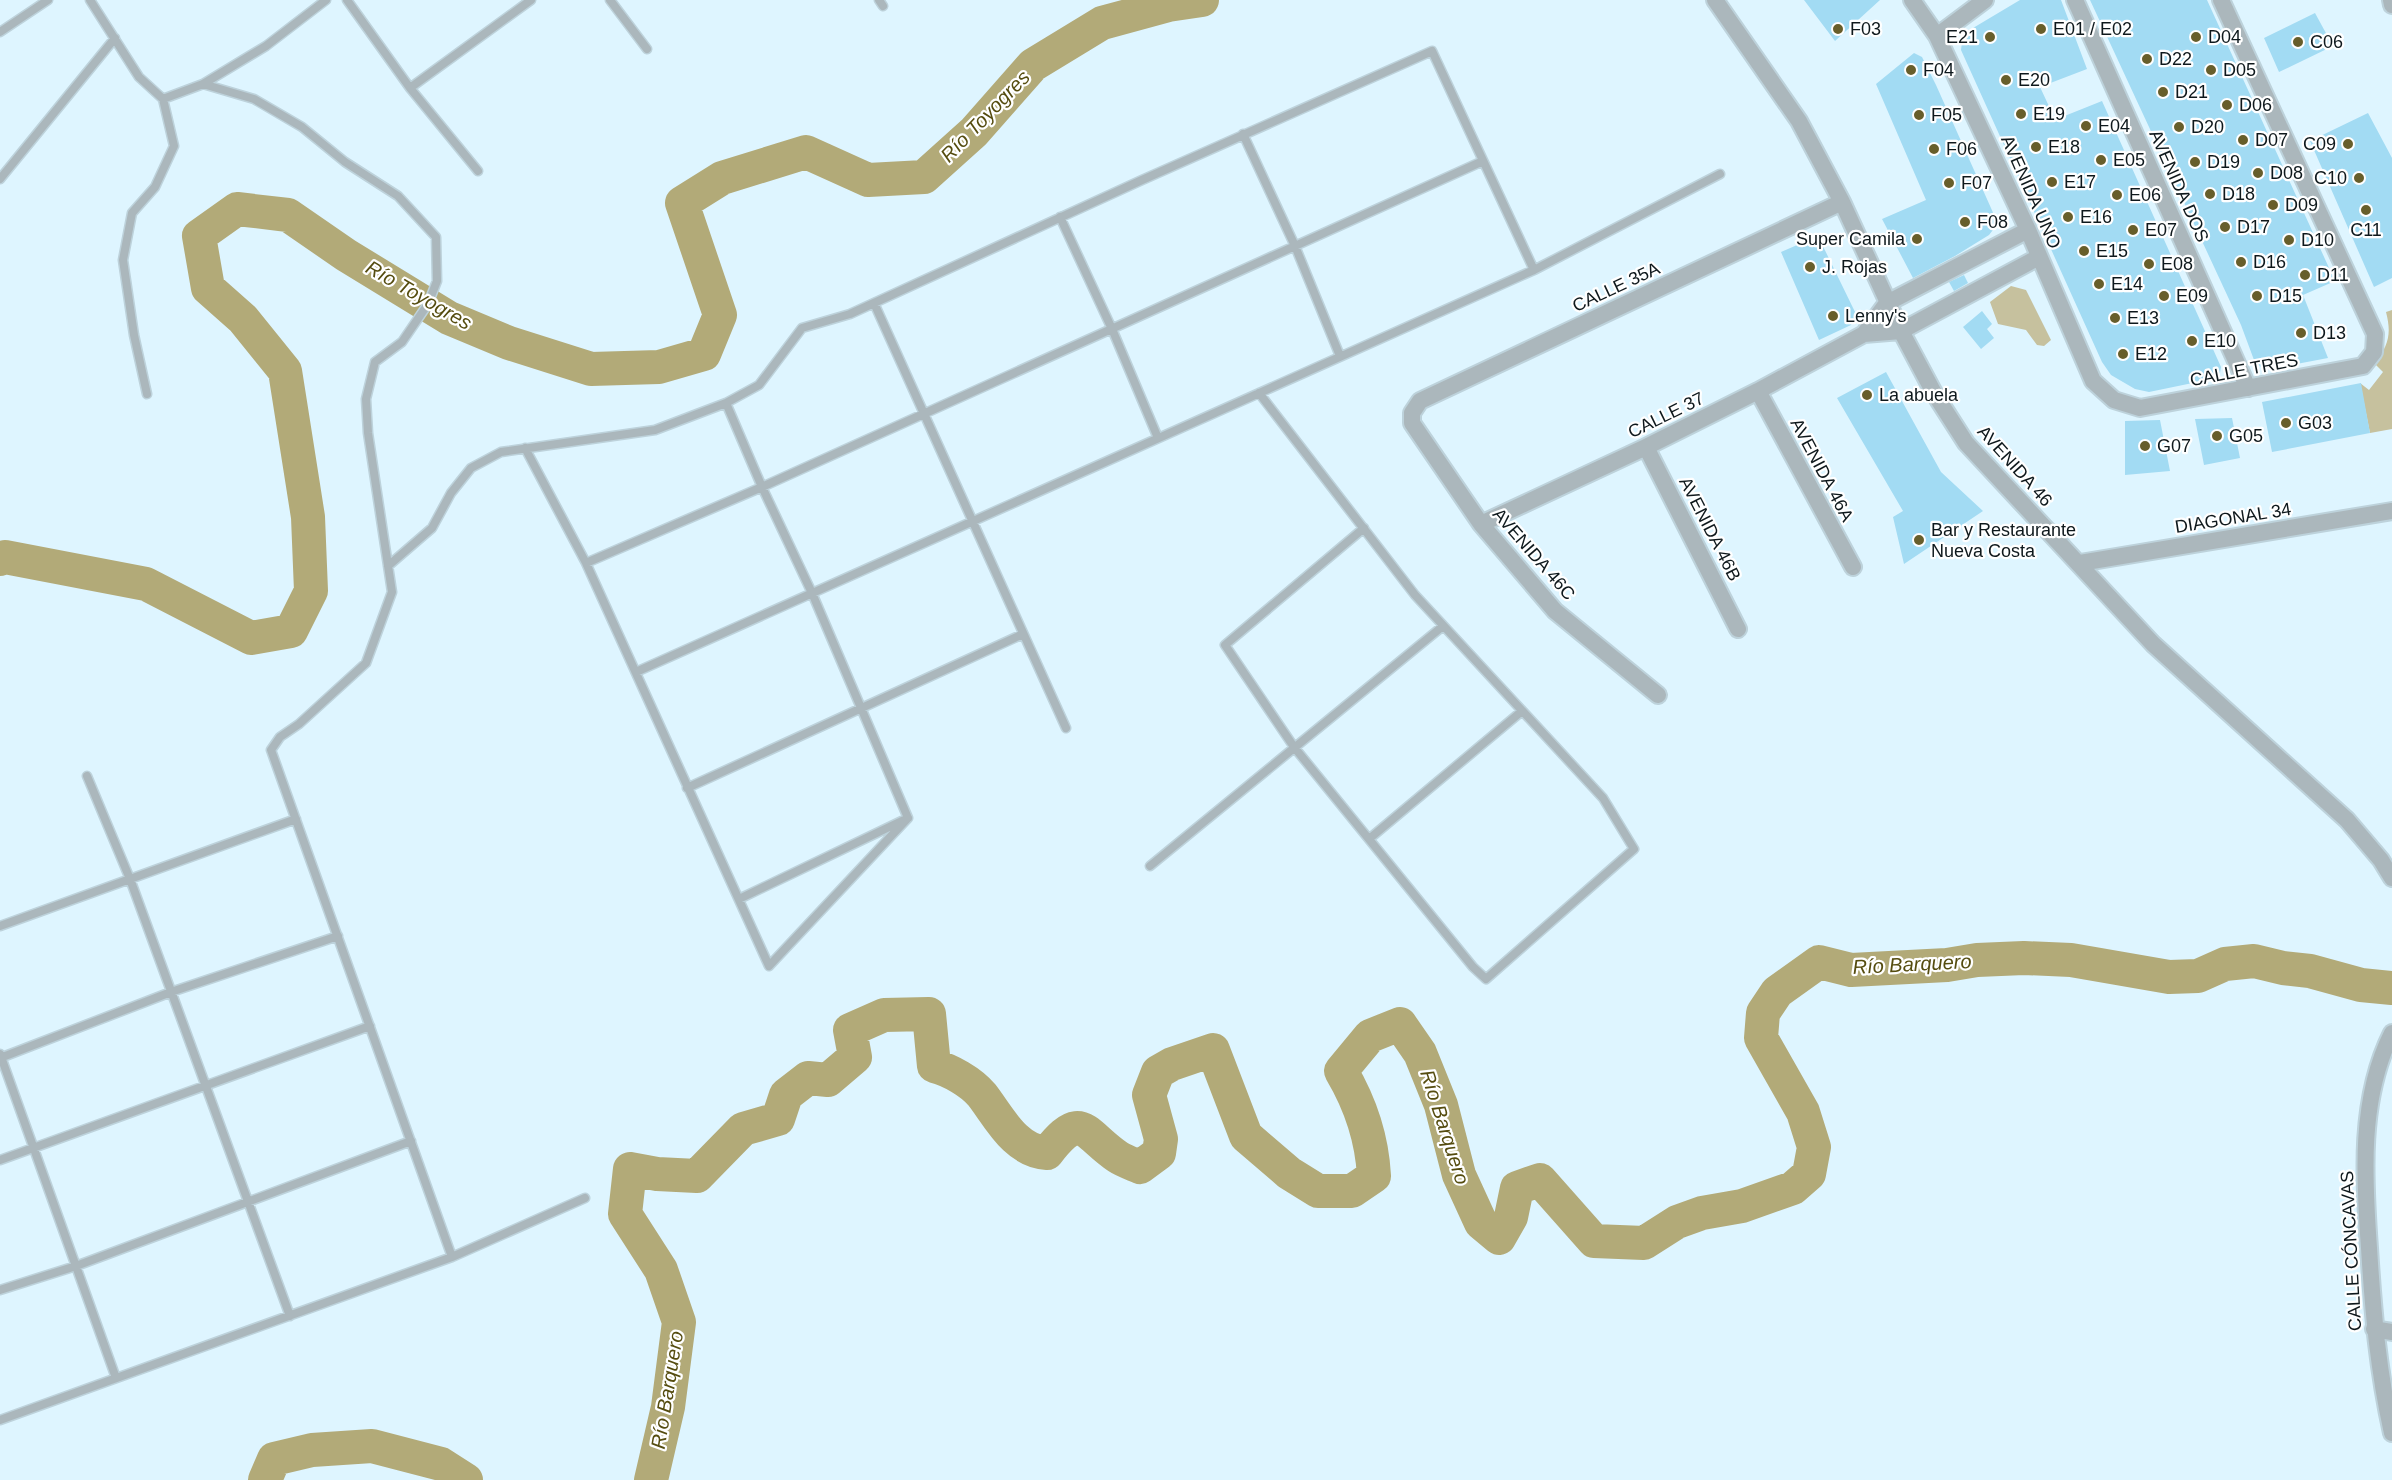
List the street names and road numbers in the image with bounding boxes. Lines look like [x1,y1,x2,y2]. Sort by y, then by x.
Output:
street label: AVENIDA DOS [2145,127,2213,245]
street label: AVENIDA UNO [1997,132,2065,252]
street label: CALLE 35A [1569,258,1663,316]
street label: CALLE TRES [2188,350,2300,390]
street label: CALLE 37 [1625,388,1707,442]
street label: AVENIDA 46A [1786,415,1858,525]
street label: AVENIDA 46 [1974,422,2056,510]
street label: AVENIDA 46B [1675,474,1745,584]
street label: DIAGONAL 34 [2173,499,2293,537]
street label: AVENIDA 46C [1489,504,1579,604]
street label: CALLE CÓNCAVAS [2336,1170,2365,1332]

